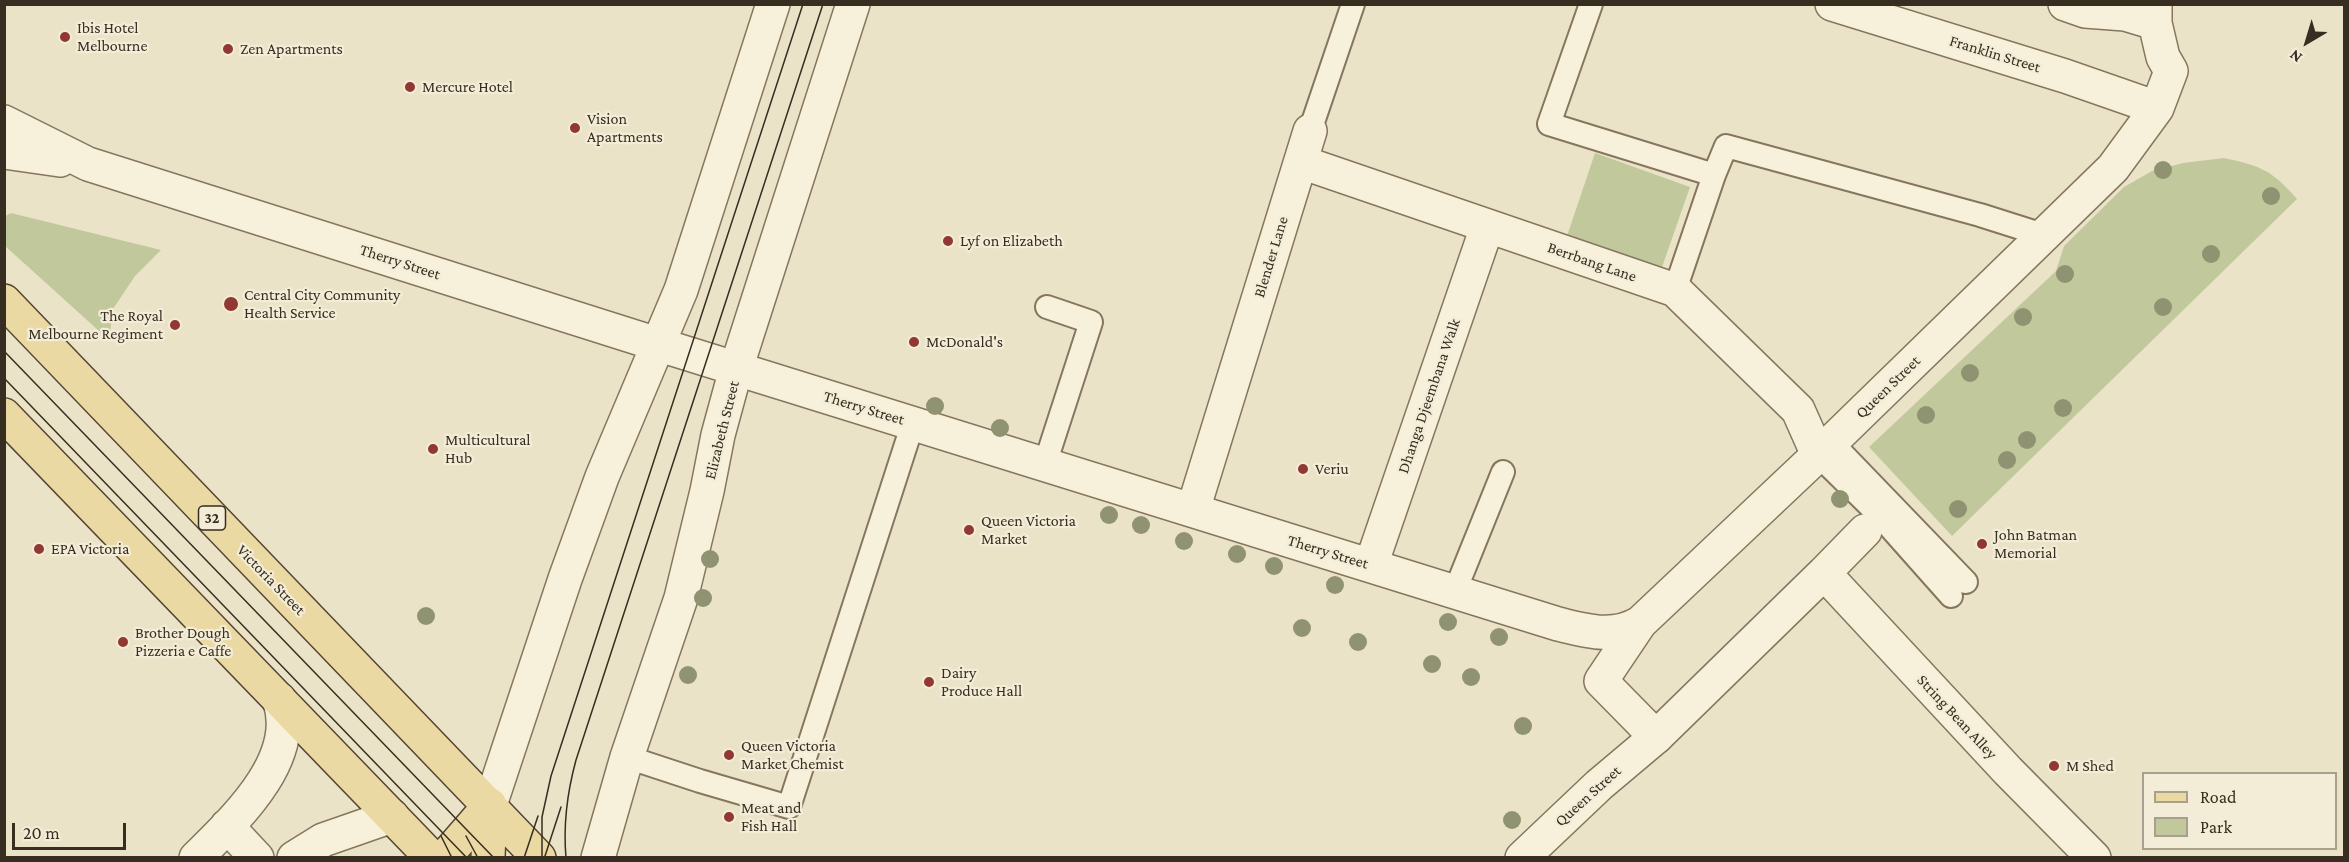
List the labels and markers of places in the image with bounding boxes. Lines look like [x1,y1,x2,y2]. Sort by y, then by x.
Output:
place label: Ibis Hotel Melbourne [77,18,147,56]
marker: Ibis Hotel Melbourne [58,30,72,44]
place label: Zen Apartments [240,39,343,59]
marker: Zen Apartments [221,42,235,56]
place label: Mercure Hotel [422,77,513,97]
marker: Mercure Hotel [403,80,417,94]
place label: Vision Apartments [587,109,663,147]
marker: Vision Apartments [568,121,582,135]
place label: Lyf on Elizabeth [960,231,1063,251]
marker: Lyf on Elizabeth [941,234,955,248]
place label: Central City Community Health Service [244,285,400,323]
marker: Central City Community Health Service [222,295,240,313]
place label: The Royal Melbourne Regiment [28,306,163,344]
marker: The Royal Melbourne Regiment [168,318,182,332]
place label: McDonald's [926,332,1003,352]
marker: McDonald's [907,335,921,349]
place label: Multicultural Hub [445,430,531,468]
marker: Multicultural Hub [426,442,440,456]
place label: Veriu [1315,459,1349,479]
marker: Veriu [1296,462,1310,476]
place label: Queen Victoria Market [981,511,1076,549]
marker: Queen Victoria Market [962,523,976,537]
place label: John Batman Memorial [1994,525,2077,563]
marker: John Batman Memorial [1975,537,1989,551]
place label: EPA Victoria [51,539,129,559]
marker: EPA Victoria [32,542,46,556]
place label: Brother Dough Pizzeria e Caffe [135,623,231,661]
marker: Brother Dough Pizzeria e Caffe [116,635,130,649]
place label: Dairy Produce Hall [941,663,1022,701]
marker: Dairy Produce Hall [922,675,936,689]
place label: Queen Victoria Market Chemist [741,736,844,774]
marker: Queen Victoria Market Chemist [722,748,736,762]
place label: M Shed [2066,756,2114,776]
marker: M Shed [2047,759,2061,773]
place label: Meat and Fish Hall [741,798,801,836]
marker: Meat and Fish Hall [722,810,736,824]

